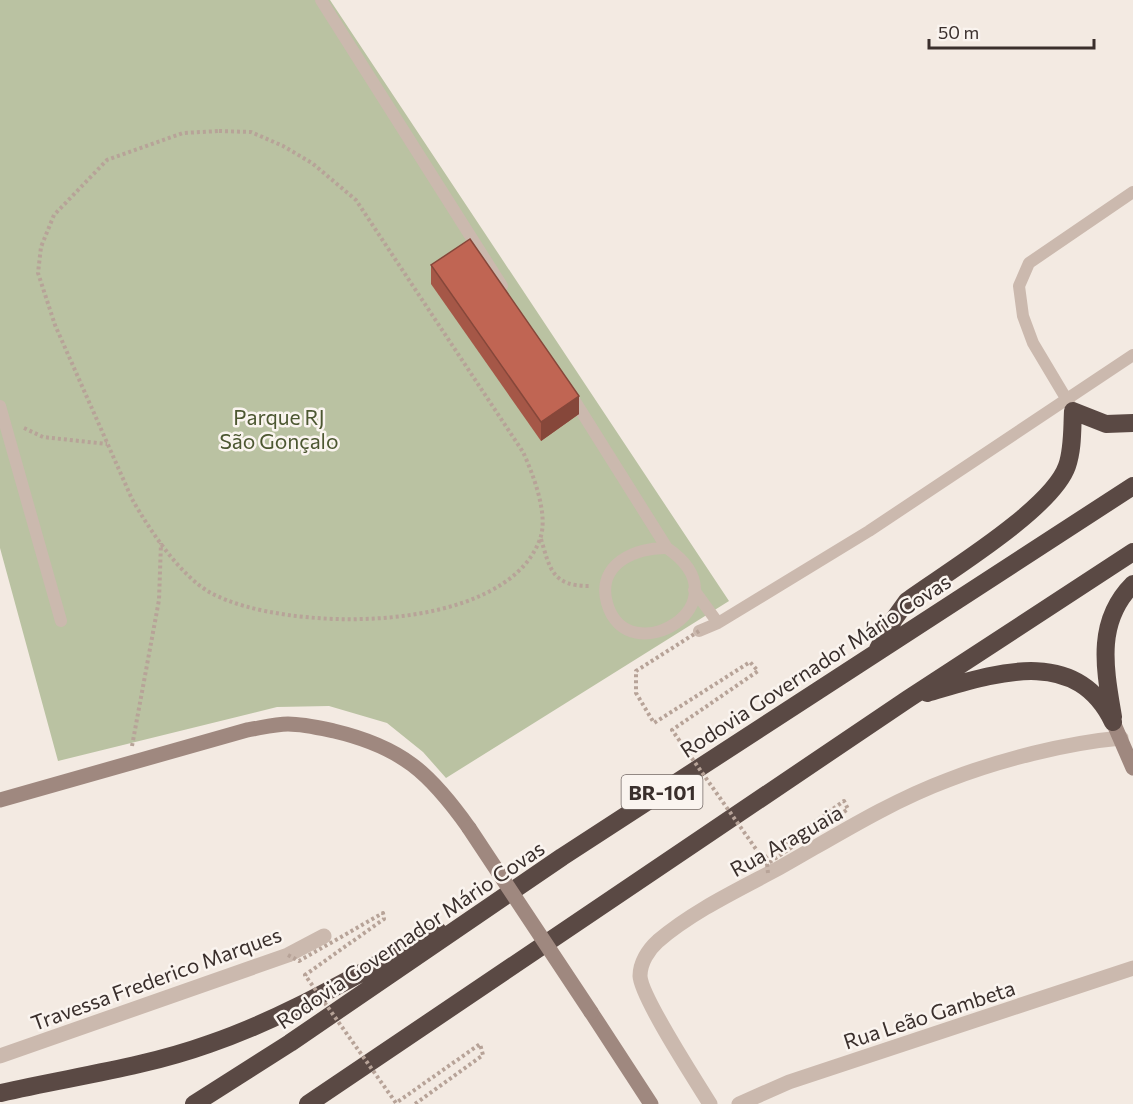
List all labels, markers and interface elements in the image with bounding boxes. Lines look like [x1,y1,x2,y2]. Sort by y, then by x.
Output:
scale bar [929,12,1094,50]
text: 50 m [938,21,979,43]
park label: Parque RJ São Gonçalo [220,404,339,453]
street label: Rodovia Governador Mário Covas [675,568,955,762]
road number: BR-101 [622,775,702,809]
street label: Rua Araguaia [725,799,847,881]
street label: Rodovia Governador Mário Covas [271,835,549,1033]
street label: Travessa Frederico Marques [27,921,285,1035]
street label: Rua Leão Gambeta [840,974,1018,1054]

